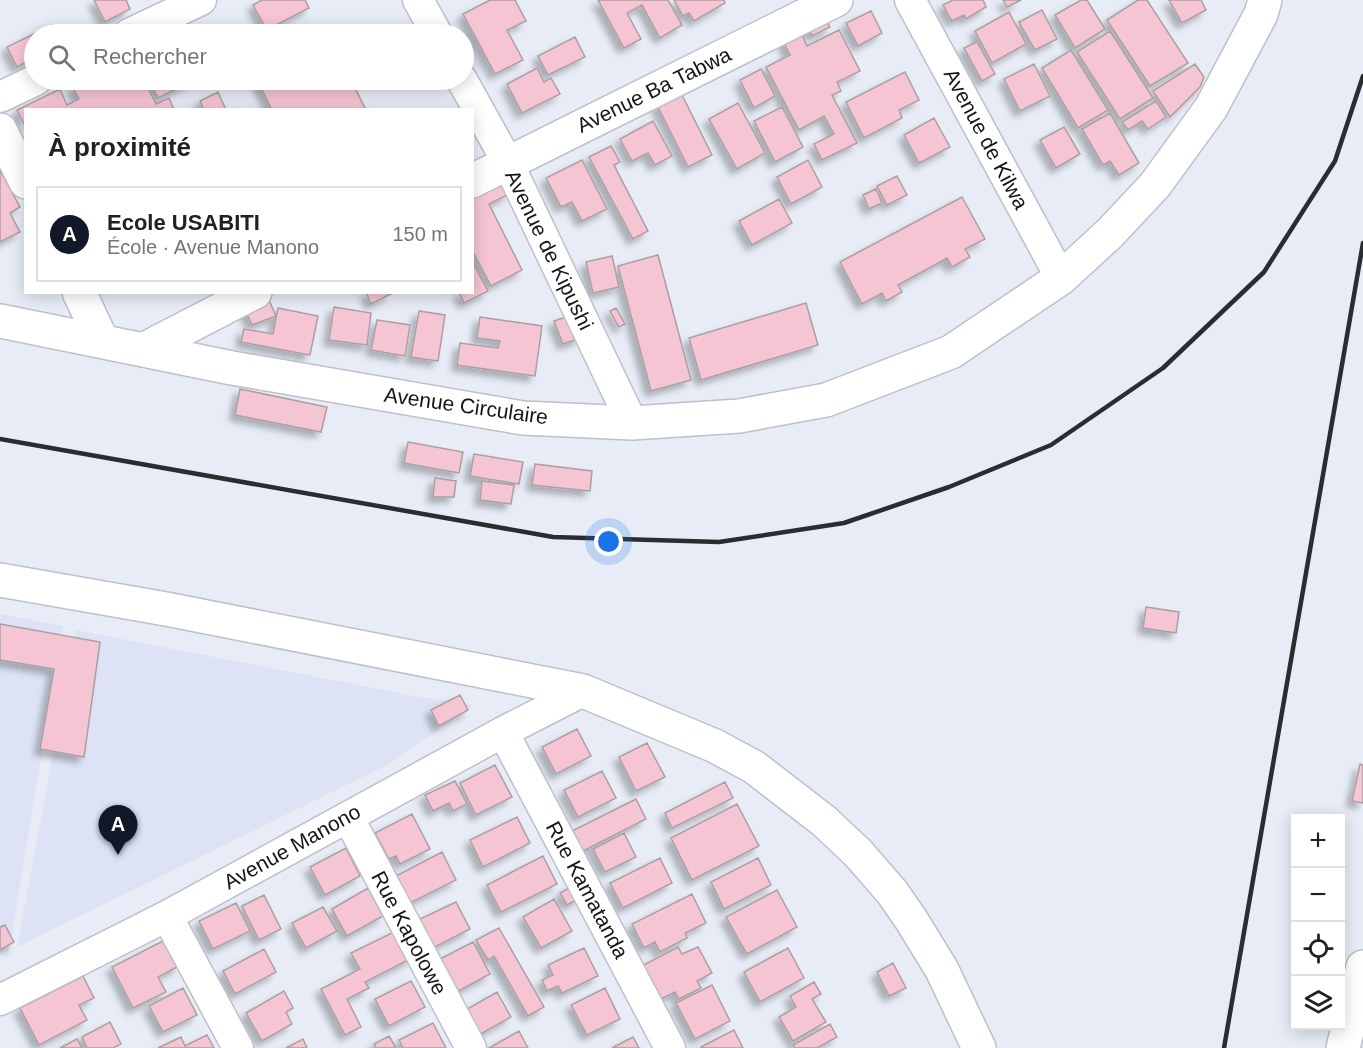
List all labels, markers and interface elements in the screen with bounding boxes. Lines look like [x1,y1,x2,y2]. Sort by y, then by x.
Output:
search box [24,24,474,90]
icon: search [45,41,78,74]
street label: Avenue Ba Tabwa [573,42,735,137]
text: Rechercher [93,44,207,69]
street label: Avenue de Kilwa [940,64,1033,213]
text: À proximité [48,132,191,162]
street label: Avenue de Kipushi [501,166,598,333]
text: Ecole USABITI [107,210,260,235]
text: A [62,223,77,245]
text: 150 m [392,223,448,245]
text: École · Avenue Manono [107,236,319,258]
street label: Avenue Circulaire [383,383,550,428]
your location [594,527,623,556]
street label: Avenue Manono [219,800,364,894]
pin: A [98,806,138,855]
map controls [1291,814,1345,1030]
button: + [1291,814,1345,868]
street label: Rue Kamatanda [542,817,633,962]
street label: Rue Kapolowe [367,867,452,998]
button: − [1291,868,1345,922]
button: locate [1291,922,1345,976]
button: layers [1291,976,1345,1030]

